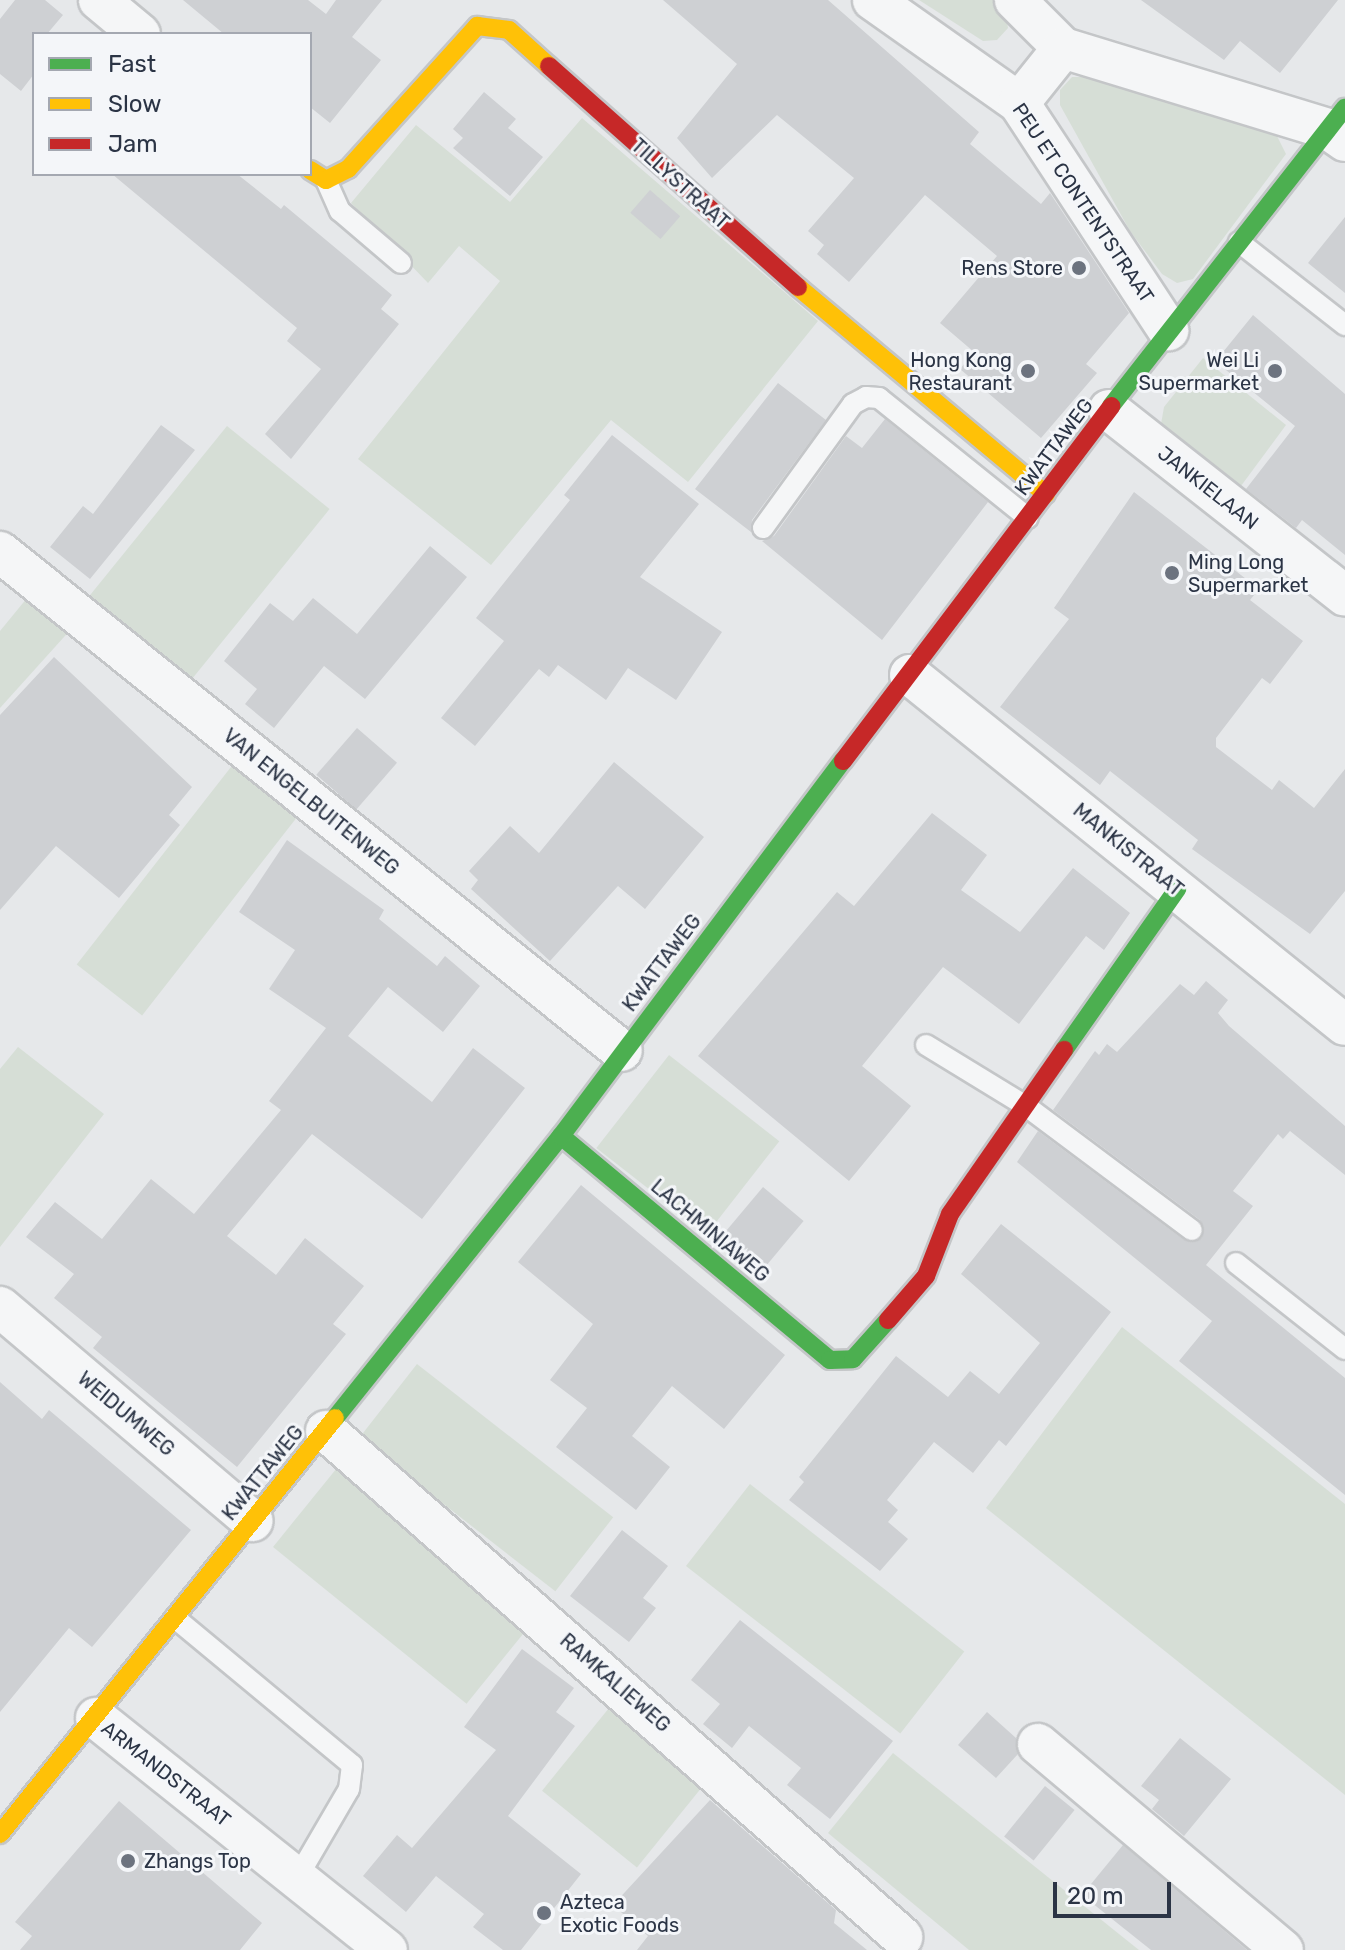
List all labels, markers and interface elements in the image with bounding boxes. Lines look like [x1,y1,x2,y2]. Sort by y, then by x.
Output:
legend [32,32,312,176]
text: Fast [108,50,156,78]
text: Slow [108,90,161,118]
street label: PEU ET CONTENTSTRAAT [1007,98,1159,308]
text: Jam [108,130,158,158]
street label: TILLYSTRAAT [626,134,734,234]
place label: Rens Store [961,256,1063,280]
marker: Rens Store [1070,259,1088,277]
place label: Hong Kong Restaurant [908,348,1012,395]
place label: Wei Li Supermarket [1139,348,1259,395]
marker: Hong Kong Restaurant [1019,362,1037,380]
marker: Wei Li Supermarket [1266,362,1284,380]
street label: KWATTAWEG [1010,394,1098,500]
street label: JANKIELAAN [1153,441,1263,535]
place label: Ming Long Supermarket [1188,550,1308,597]
marker: Ming Long Supermarket [1163,564,1181,582]
street label: VAN ENGELBUITENWEG [218,724,404,880]
street label: MANKISTRAAT [1068,798,1188,902]
street label: KWATTAWEG [618,910,706,1016]
street label: LACHMINIAWEG [646,1175,774,1287]
street label: WEIDUMWEG [73,1367,179,1461]
street label: KWATTAWEG [217,1421,309,1525]
street label: RAMKALIEWEG [555,1629,675,1737]
street label: ARMANDSTRAAT [97,1716,235,1832]
place label: Zhangs Top [144,1849,251,1873]
marker: Zhangs Top [119,1852,137,1870]
scale bar [1057,1866,1175,1916]
text: 20 m [1067,1882,1124,1910]
place label: Azteca Exotic Foods [560,1890,679,1937]
marker: Azteca Exotic Foods [535,1904,553,1922]

